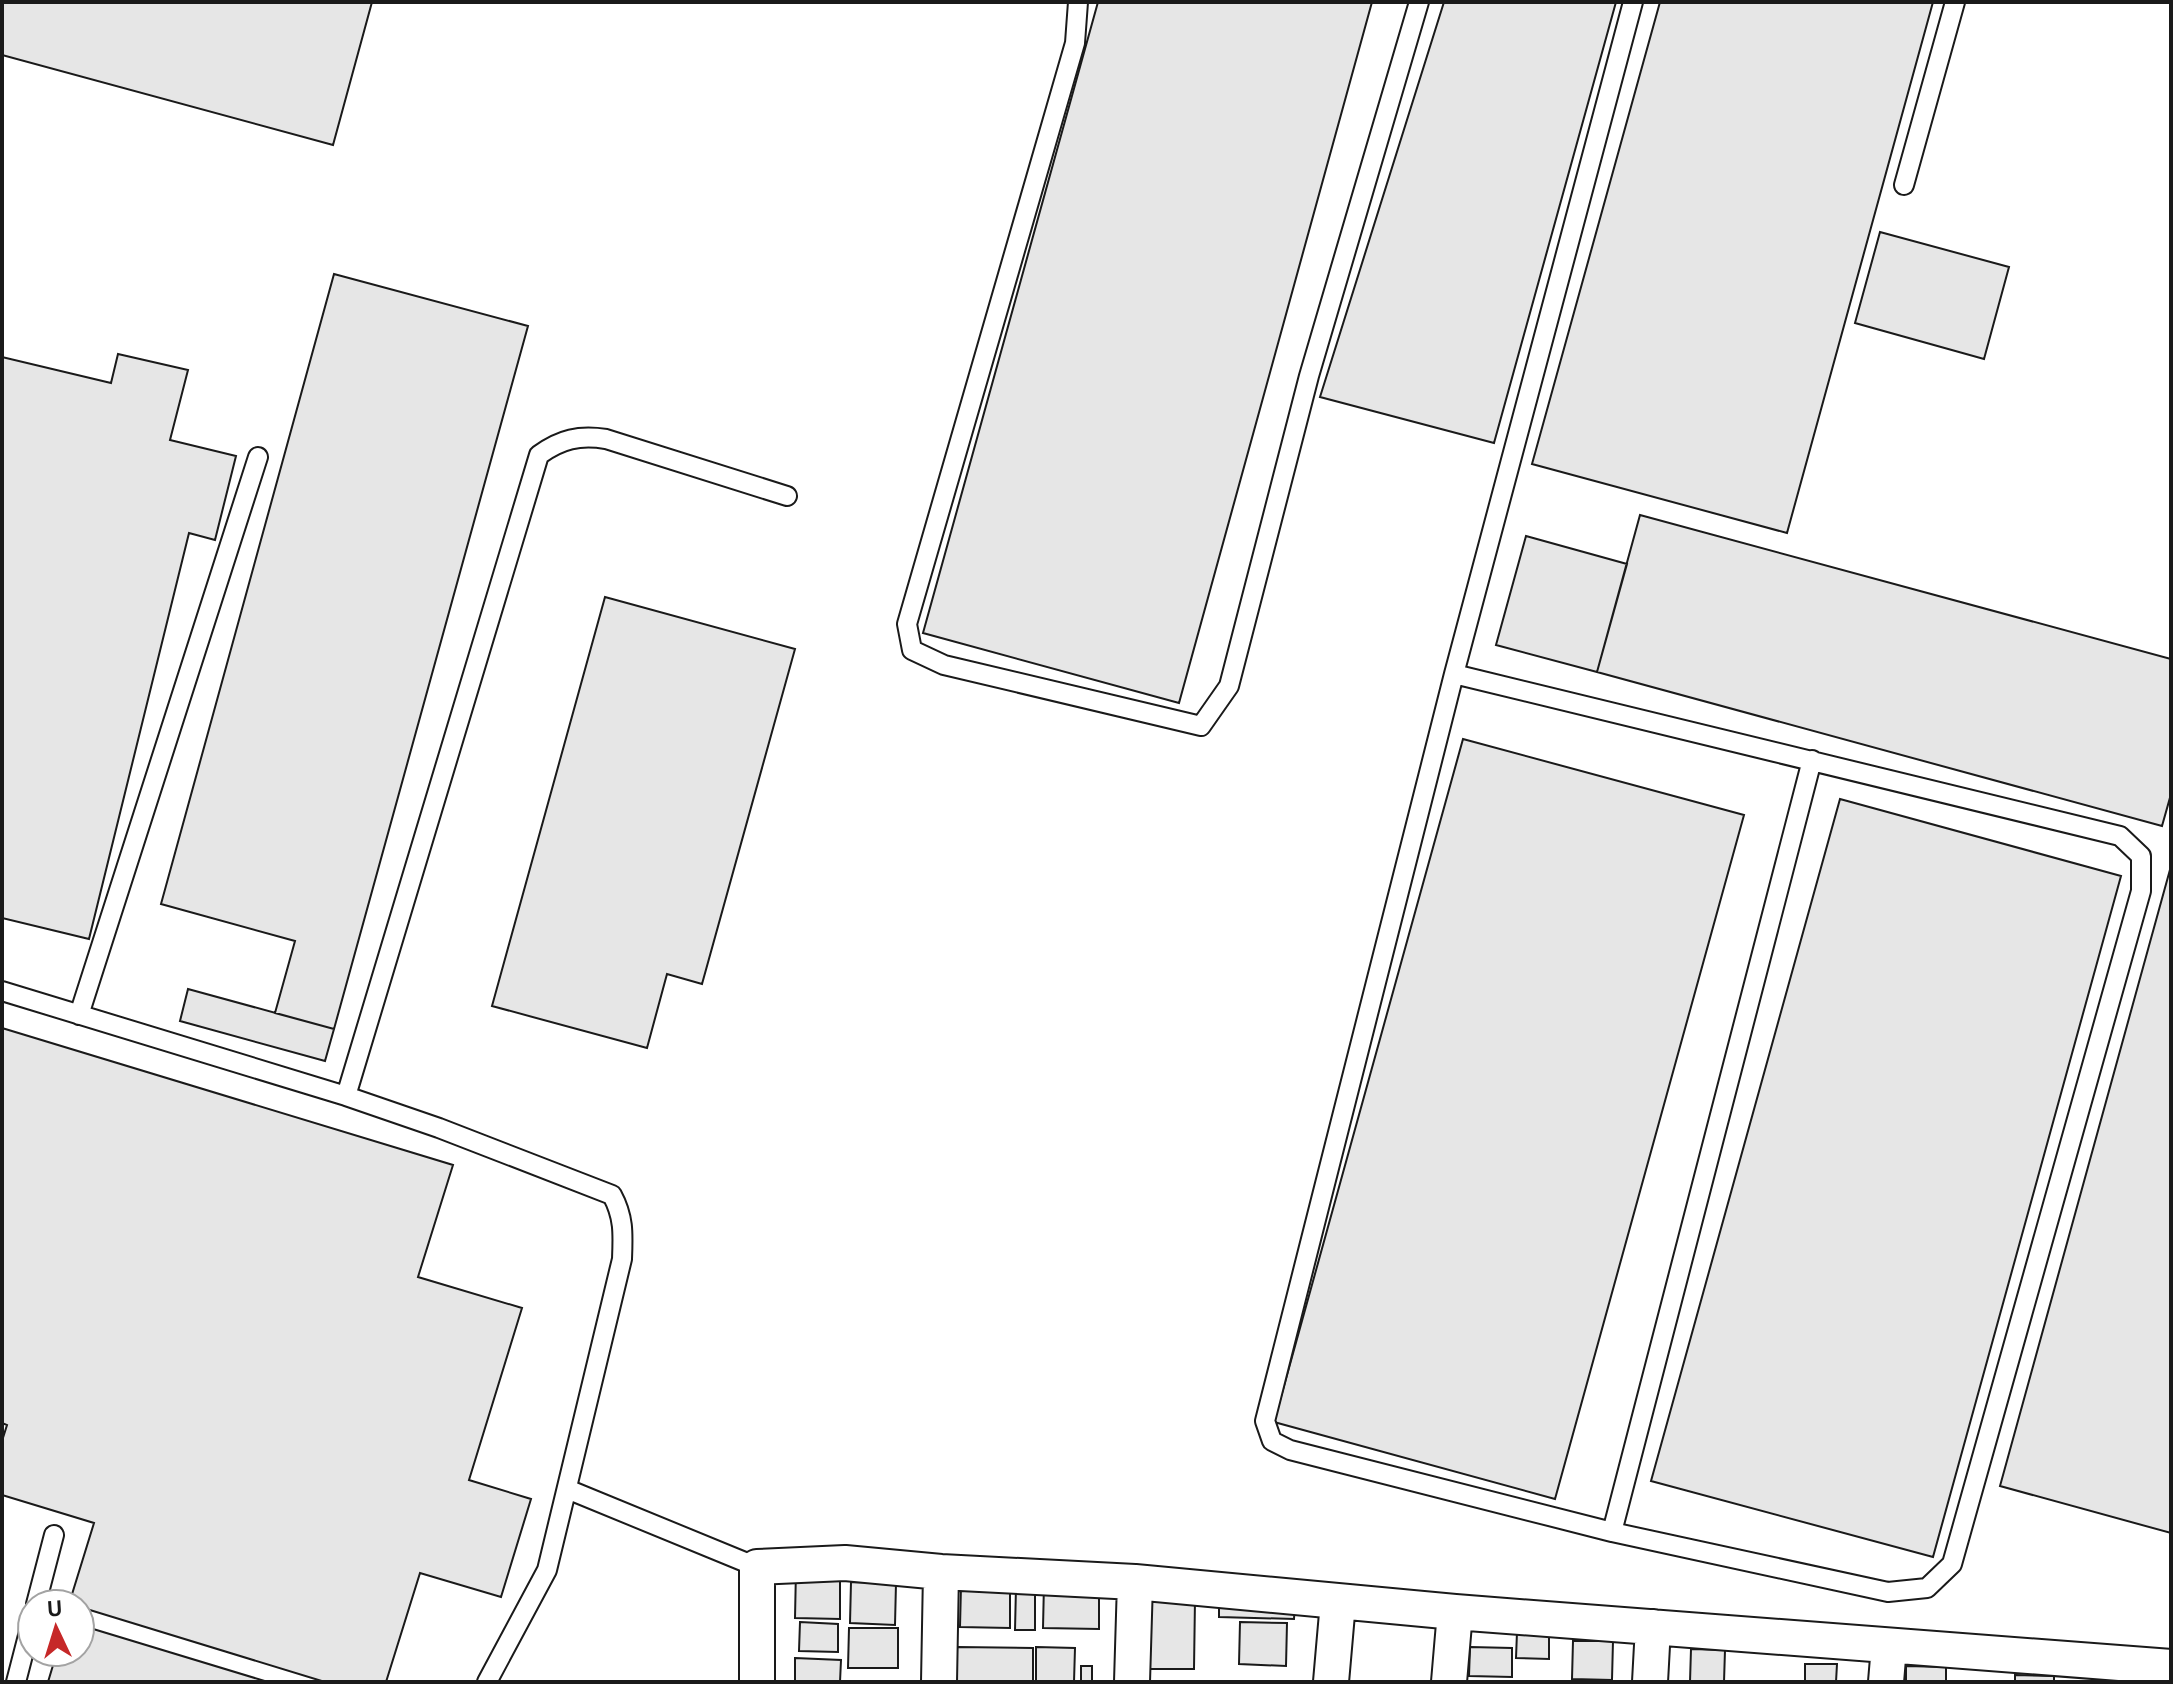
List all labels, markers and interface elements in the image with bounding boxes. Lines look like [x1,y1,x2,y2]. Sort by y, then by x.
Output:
north arrow [16,1588,96,1668]
text: U [46,1595,63,1621]

